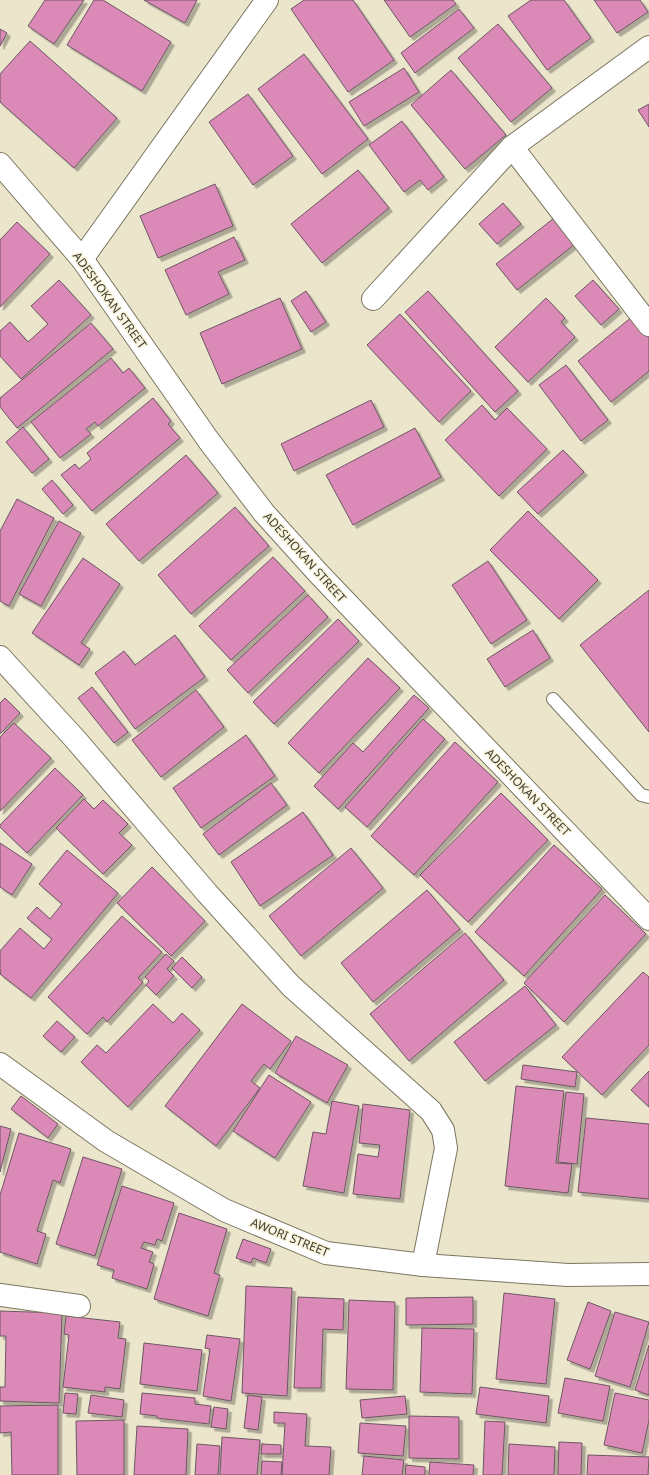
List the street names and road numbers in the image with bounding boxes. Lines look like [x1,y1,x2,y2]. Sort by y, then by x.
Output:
street label: ADESHOKAN STREET [69,248,151,352]
street label: ADESHOKAN STREET [260,508,350,606]
street label: ADESHOKAN STREET [482,744,575,840]
street label: AWORI STREET [248,1214,332,1261]

